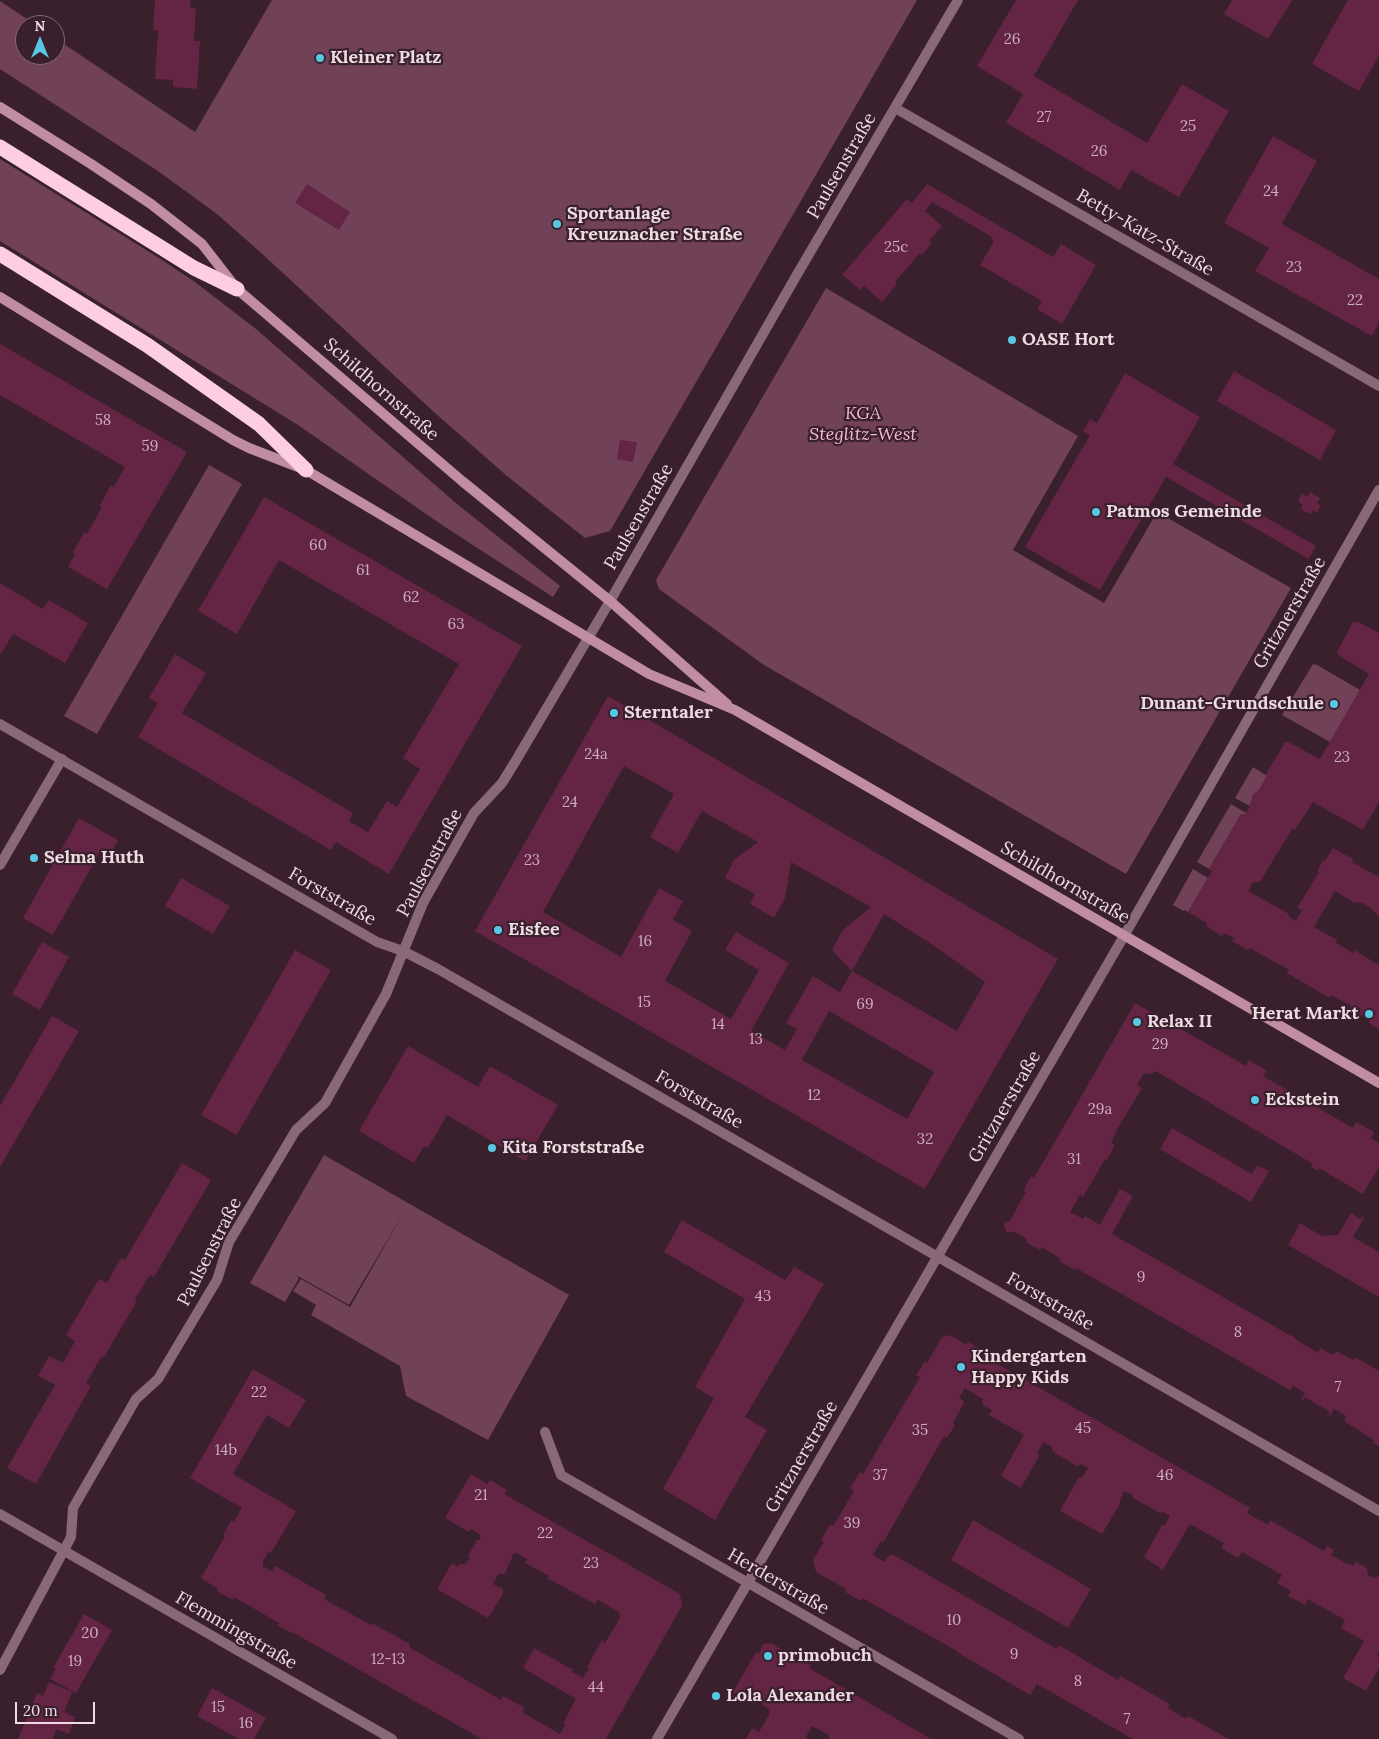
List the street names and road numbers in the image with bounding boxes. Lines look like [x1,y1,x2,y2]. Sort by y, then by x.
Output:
street label: Paulsenstraße [803,109,881,223]
street label: Betty-Katz-Straße [1072,185,1218,281]
street label: Schildhornstraße [319,334,443,446]
street label: Paulsenstraße [600,460,678,574]
street label: Gritznerstraße [1249,553,1331,673]
street label: Paulsenstraße [393,805,467,921]
street label: Schildhornstraße [997,837,1133,929]
street label: Forststraße [284,863,380,931]
street label: Gritznerstraße [964,1047,1046,1167]
street label: Forststraße [651,1066,747,1134]
street label: Paulsenstraße [173,1194,247,1310]
street label: Forststraße [1002,1268,1098,1336]
street label: Gritznerstraße [761,1397,843,1517]
street label: Herderstraße [723,1544,833,1620]
street label: Flemmingstraße [171,1587,301,1675]

